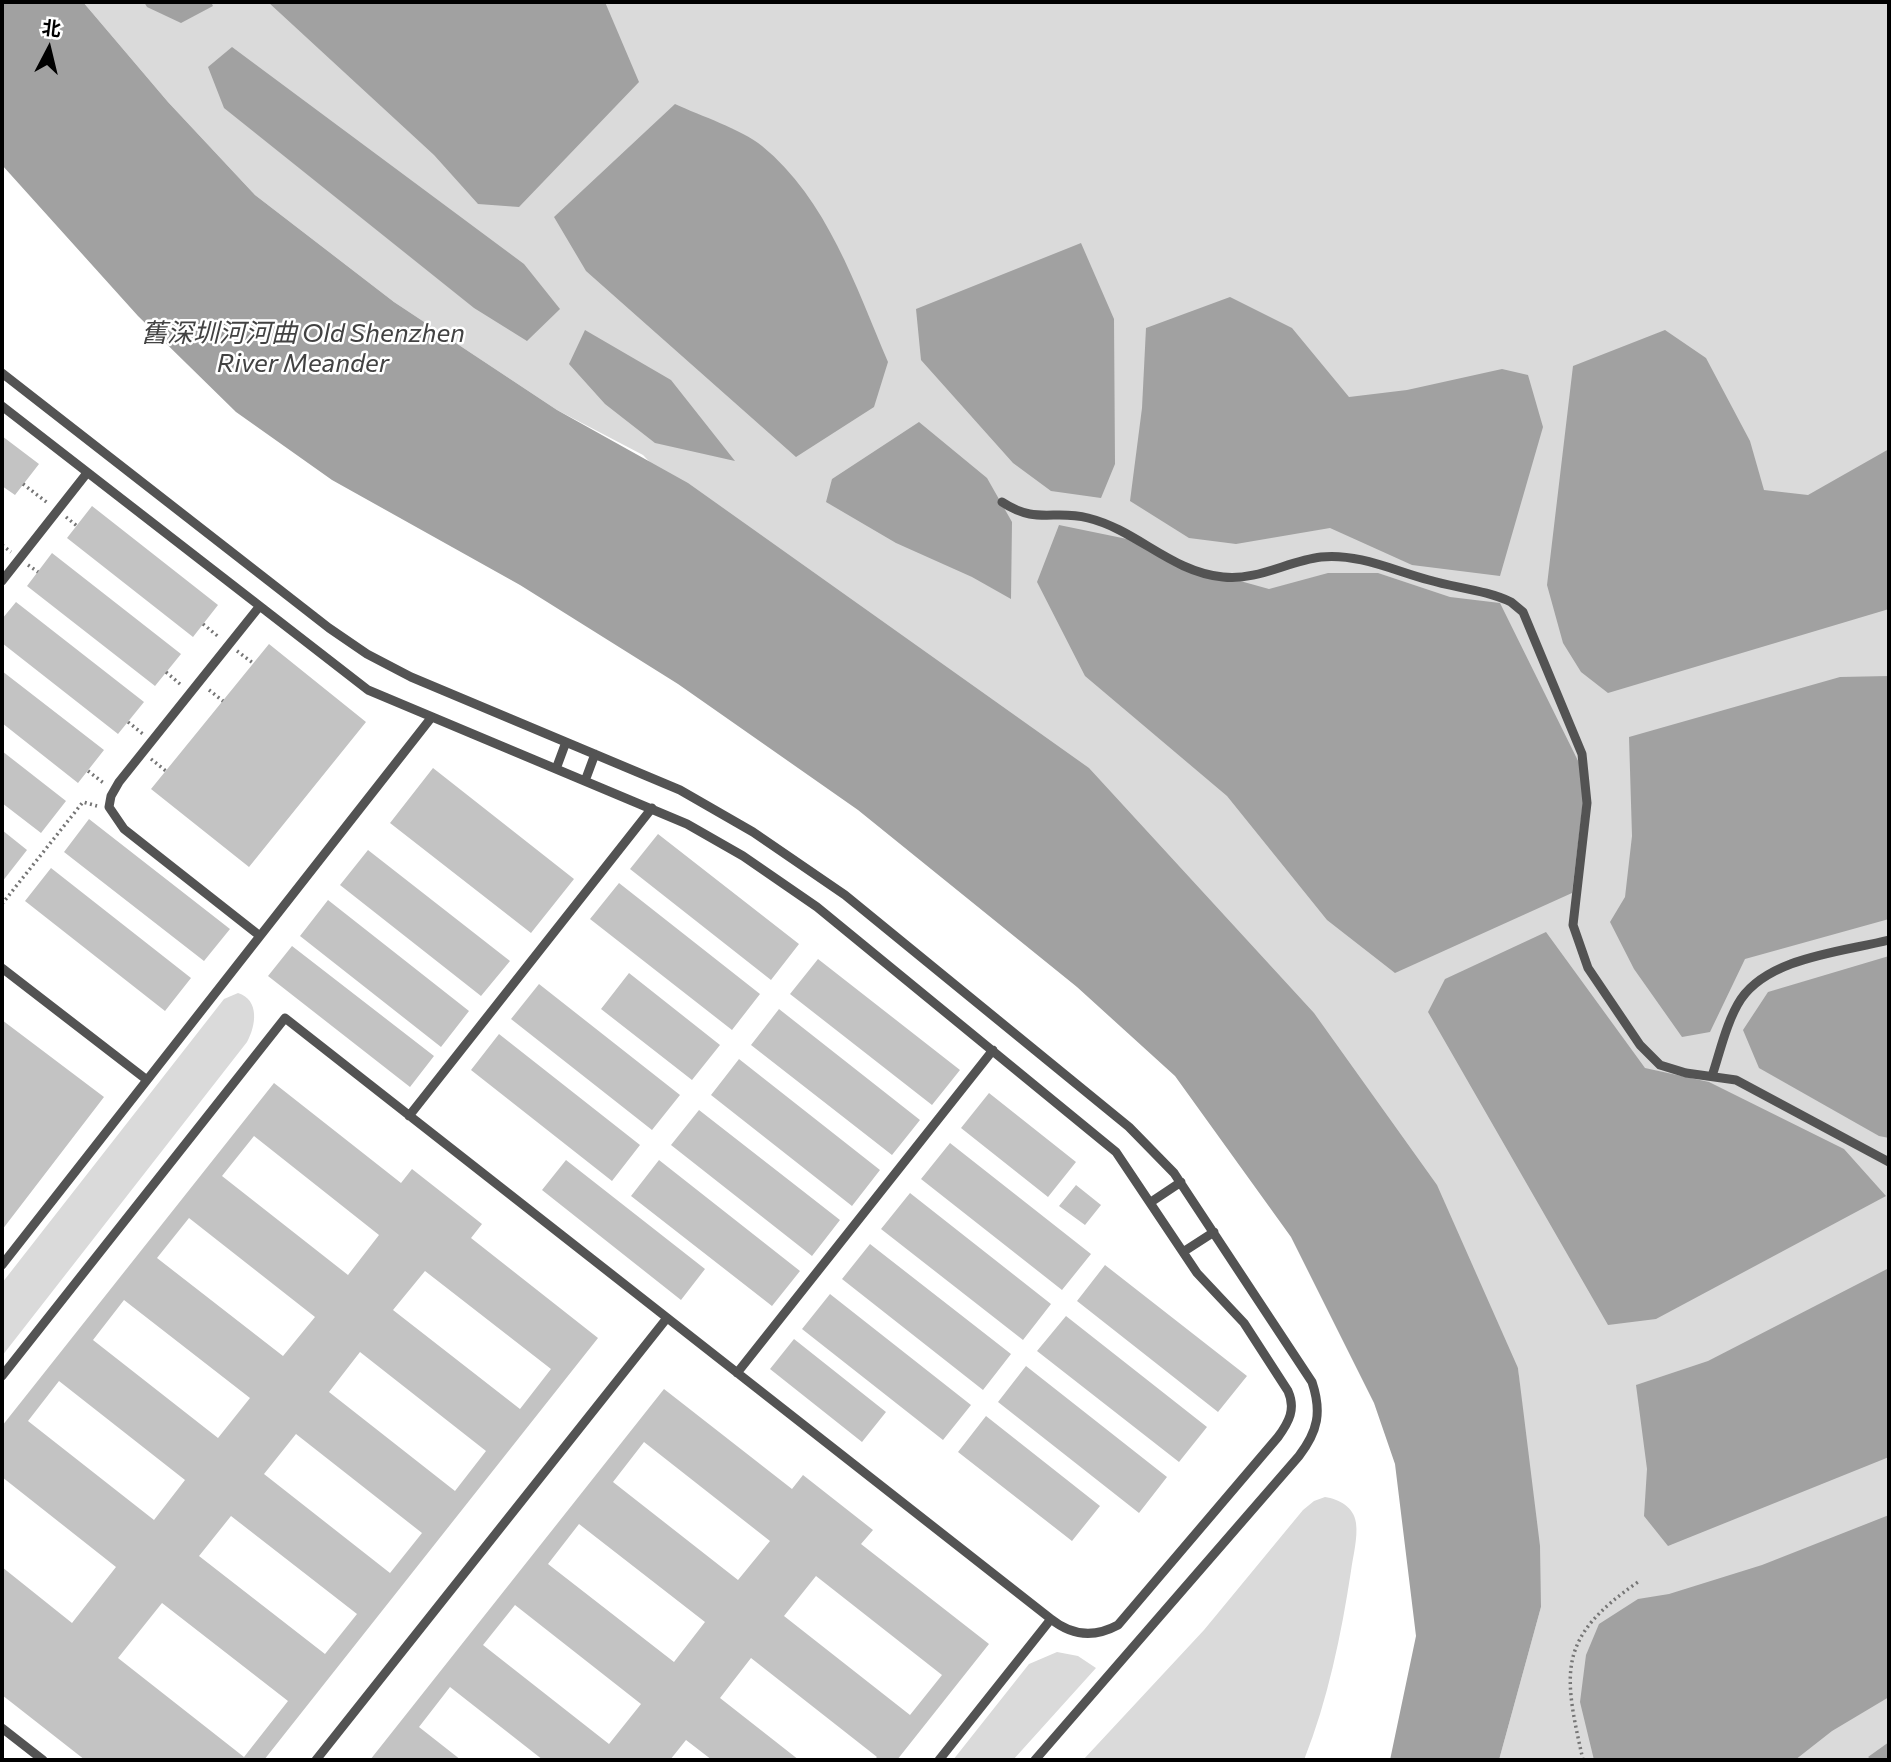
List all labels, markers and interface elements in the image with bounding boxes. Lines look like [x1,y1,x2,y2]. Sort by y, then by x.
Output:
north arrow [14,14,84,84]
text: 北 [41,15,62,40]
water label: 舊深圳河河曲 Old Shenzhen River Meander [141,317,465,378]

